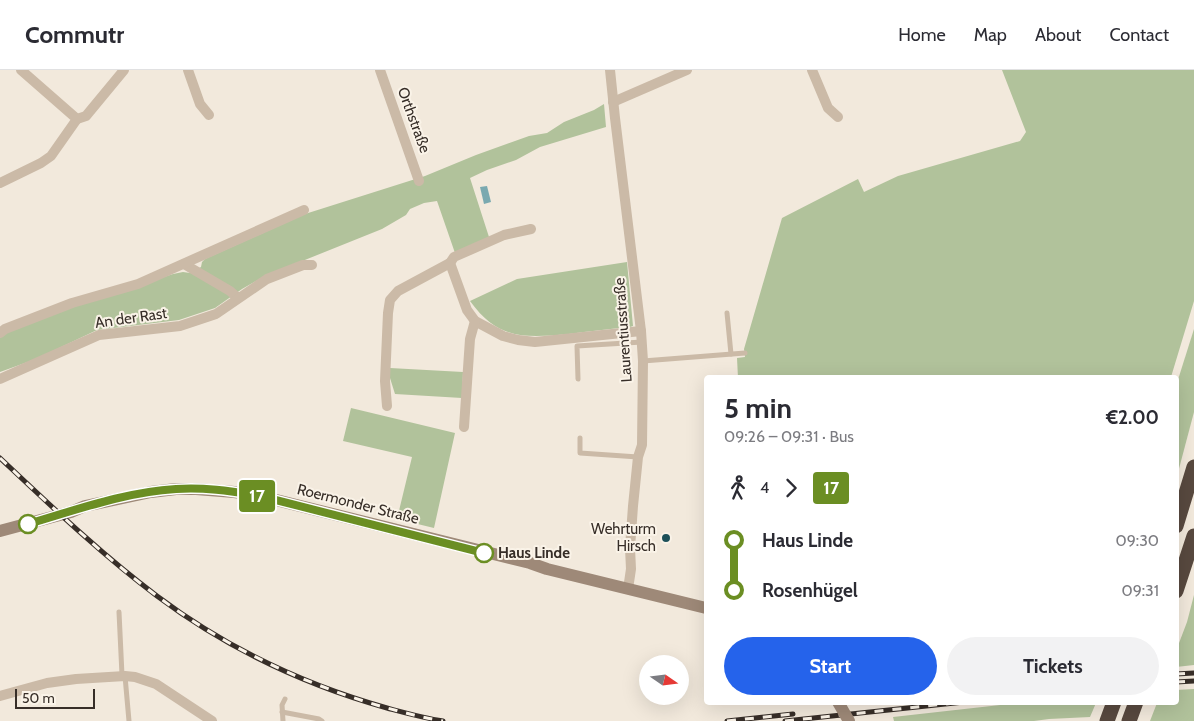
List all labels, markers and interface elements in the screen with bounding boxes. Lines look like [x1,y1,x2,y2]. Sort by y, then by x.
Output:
text: Commutr [25,20,124,49]
text: Home [898,24,946,46]
text: Map [974,24,1007,46]
text: About [1035,24,1081,46]
text: Contact [1109,24,1169,46]
street label: Orthstraße [394,85,434,156]
street label: Laurentiusstraße [610,277,636,383]
street label: An der Rast [94,304,168,332]
text: 5 min [724,391,792,425]
text: €2.00 [1106,406,1159,429]
text: 09:26 – 09:31 · Bus [724,427,854,446]
icon: walk [724,474,752,502]
icon: forward [777,474,805,502]
text: 17 [823,477,839,499]
text: 4 [760,478,769,497]
line badge: 17 [234,480,280,512]
street label: Roermonder Straße [295,480,421,528]
text: 17 [249,485,265,507]
unlabelled marker [18,514,38,534]
place label: Wehrturm Hirsch [591,520,656,555]
text: Haus Linde [762,529,853,552]
text: 09:30 [1116,531,1159,550]
marker: Wehrturm Hirsch [660,532,672,544]
marker: Haus Linde [474,543,494,563]
place label: Haus Linde [498,544,570,562]
text: Rosenhügel [762,579,858,602]
text: 09:31 [1122,581,1159,600]
button: Start [724,637,937,695]
button: Tickets [947,637,1159,695]
north arrow [639,655,689,705]
map controls [639,655,689,705]
scale bar [15,686,95,709]
text: 50 m [22,689,55,707]

